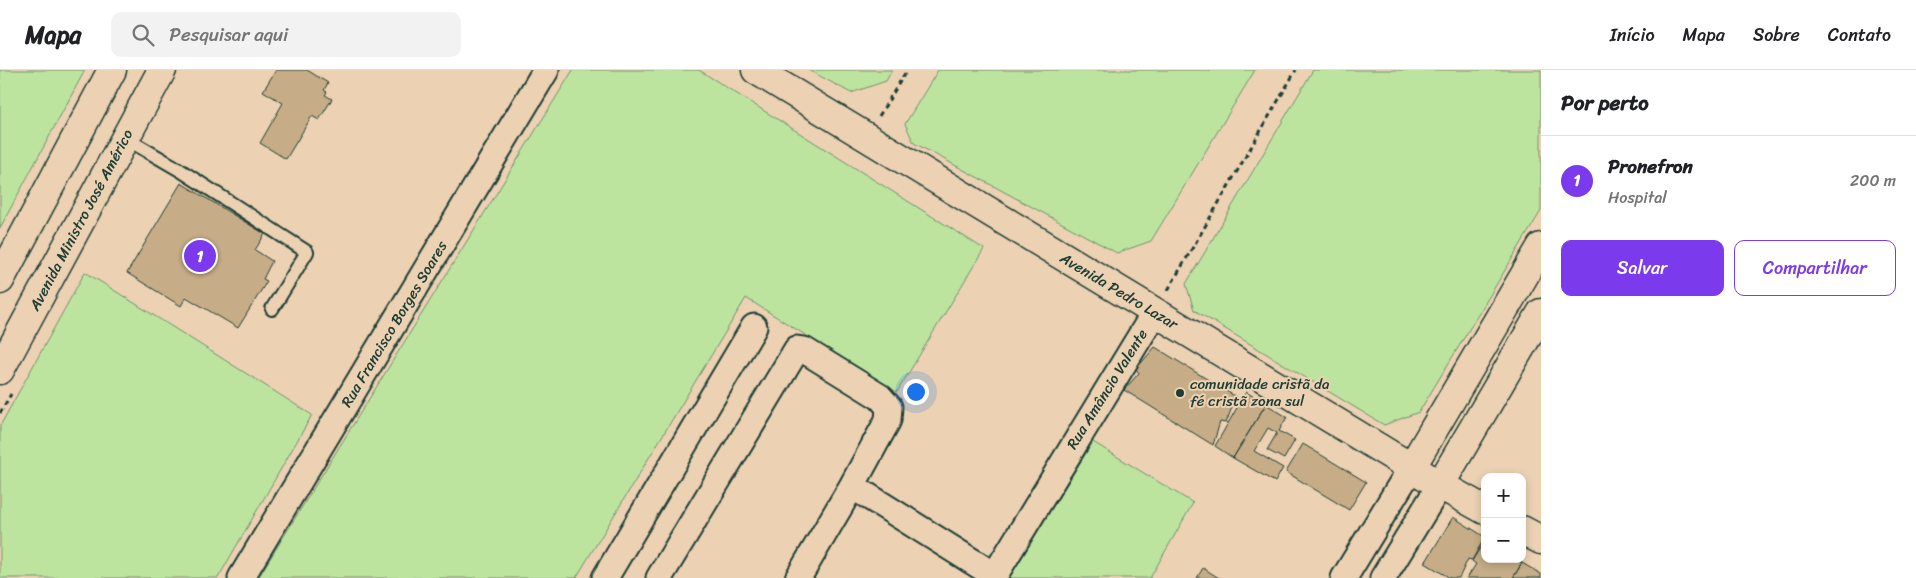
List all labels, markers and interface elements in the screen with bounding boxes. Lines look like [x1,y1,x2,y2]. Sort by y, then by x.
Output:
search box [111,12,461,57]
text: Mapa [25,14,81,56]
text: Pesquisar aqui [169,18,288,51]
text: Início [1610,19,1655,51]
text: Mapa [1683,19,1725,51]
text: Sobre [1753,19,1800,51]
text: Contato [1828,19,1891,51]
icon: search [129,21,157,49]
text: Por perto [1561,84,1649,122]
street label: Avenida Ministro José Américo [21,124,140,316]
text: Pronefron [1608,150,1693,183]
text: 1 [1574,166,1580,195]
text: 200 m [1850,166,1896,195]
text: Hospital [1608,183,1667,212]
street label: Rua Francisco Borges Soares [334,236,454,412]
pin: 1 [184,237,216,275]
button: Salvar [1561,240,1724,296]
button: Compartilhar [1734,240,1896,296]
street label: Avenida Pedro Lazar [1054,245,1184,337]
street label: Rua Amâncio Valente [1059,323,1155,454]
place label: comunidade cristã da fé cristã zona sul [1190,371,1330,414]
your location [903,379,929,405]
marker: comunidade cristã da fé cristã zona sul [1174,387,1186,399]
map controls [1481,473,1526,563]
button: + [1481,473,1526,518]
button: − [1481,518,1526,563]

